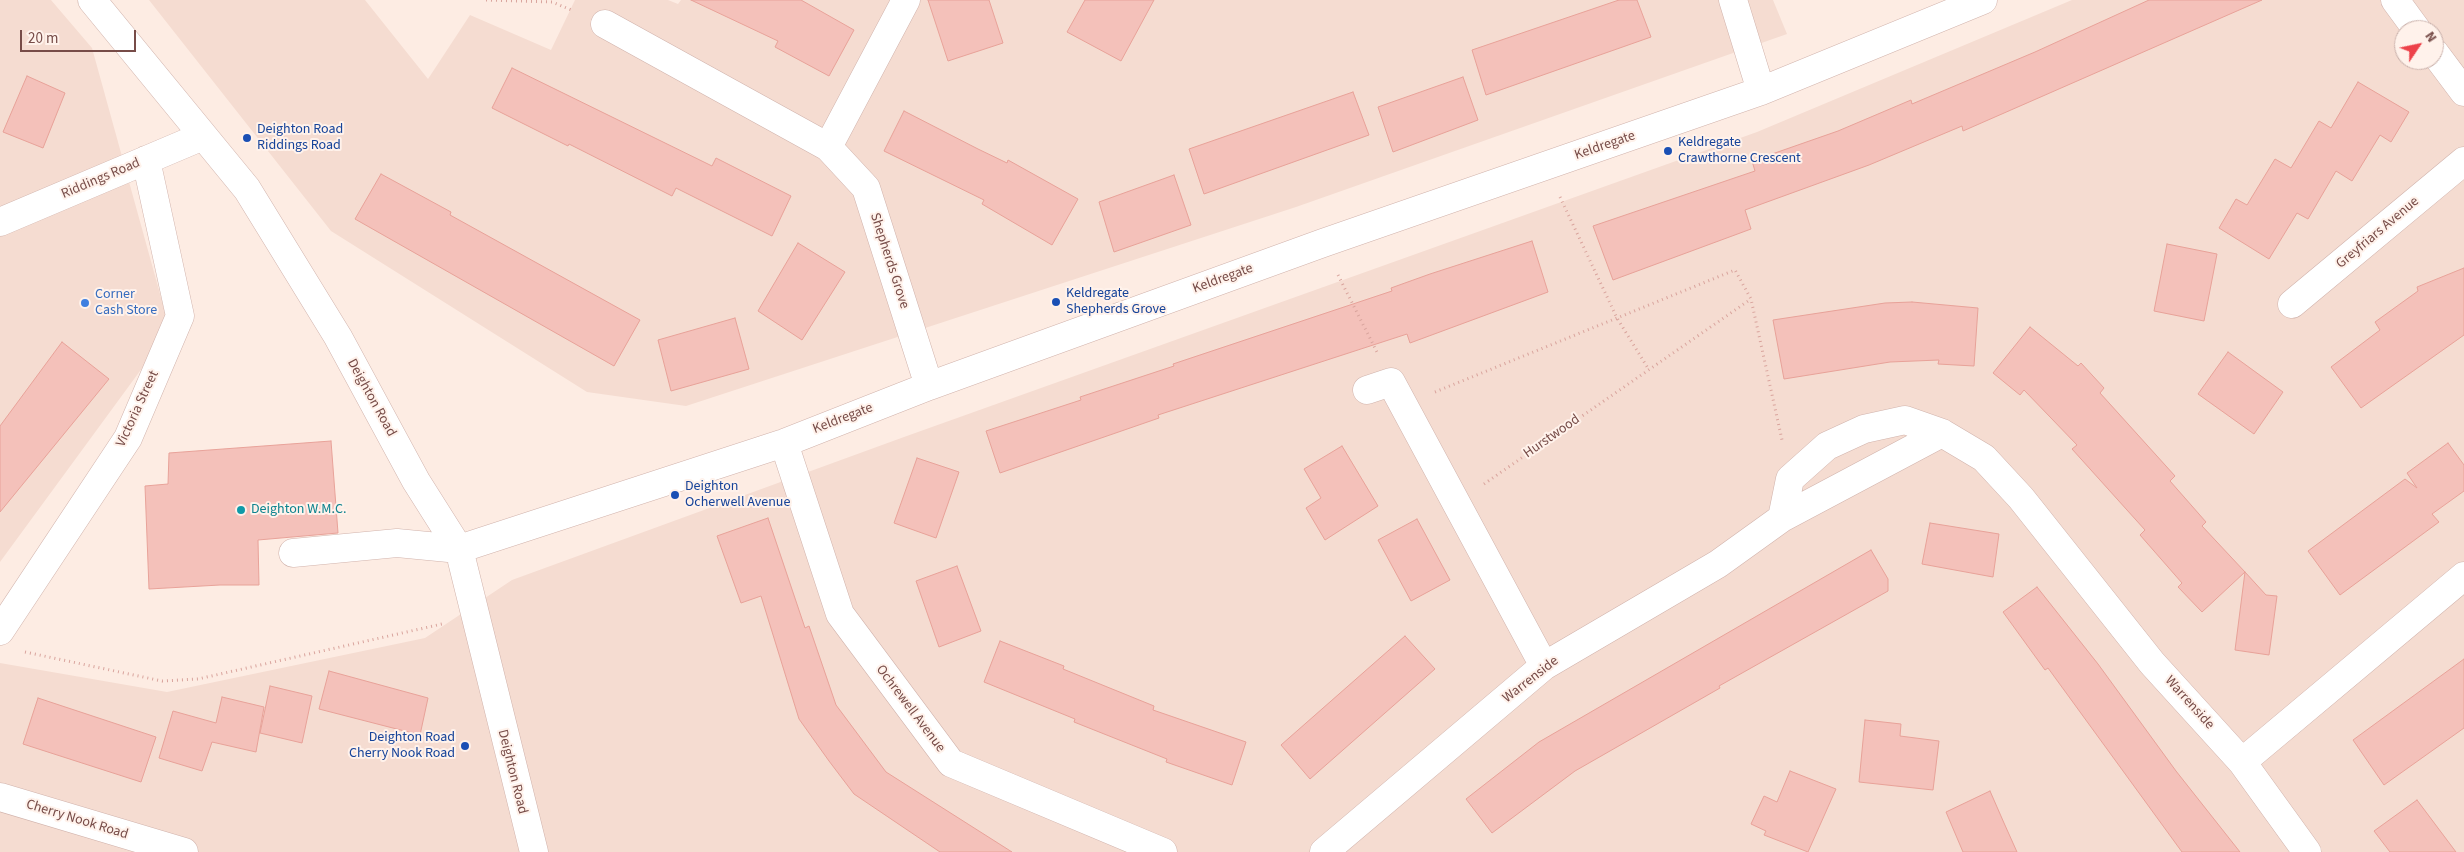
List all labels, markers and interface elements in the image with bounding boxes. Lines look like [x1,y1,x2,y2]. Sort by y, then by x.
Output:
scale bar [22,20,139,52]
north arrow [2394,20,2444,70]
text: 20 m [28,28,58,49]
text: N [2420,28,2442,47]
place label: Deighton Road Riddings Road [257,122,343,154]
street label: Keldregate [1572,128,1638,164]
marker: Deighton Road Riddings Road [241,132,253,144]
place label: Keldregate Crawthorne Crescent [1678,135,1801,168]
marker: Keldregate Crawthorne Crescent [1662,145,1674,157]
street label: Riddings Road [59,155,143,203]
street label: Greyfriars Avenue [2333,193,2423,273]
street label: Shepherds Grove [866,211,912,311]
street label: Keldregate [1191,260,1255,298]
place label: Keldregate Shepherds Grove [1066,286,1166,318]
place label: Corner Cash Store [95,287,157,320]
marker: Keldregate Shepherds Grove [1050,296,1062,308]
marker: Corner Cash Store [79,297,91,309]
street label: Deighton Road [343,356,399,440]
street label: Victoria Street [113,368,163,450]
street label: Keldregate [811,400,875,438]
street label: Hurstwood [1521,412,1583,462]
place label: Deighton Ocherwell Avenue [685,479,790,512]
marker: Deighton Ocherwell Avenue [669,489,681,501]
place label: Deighton W.M.C. [251,502,346,518]
marker: Deighton W.M.C. [235,504,247,516]
street label: Warrenside [1500,653,1562,707]
street label: Ochrewell Avenue [872,662,948,756]
street label: Warrenside [2161,673,2217,733]
street label: Deighton Road [493,728,531,816]
place label: Deighton Road Cherry Nook Road [349,730,455,762]
marker: Deighton Road Cherry Nook Road [459,740,471,752]
street label: Cherry Nook Road [24,796,130,844]

